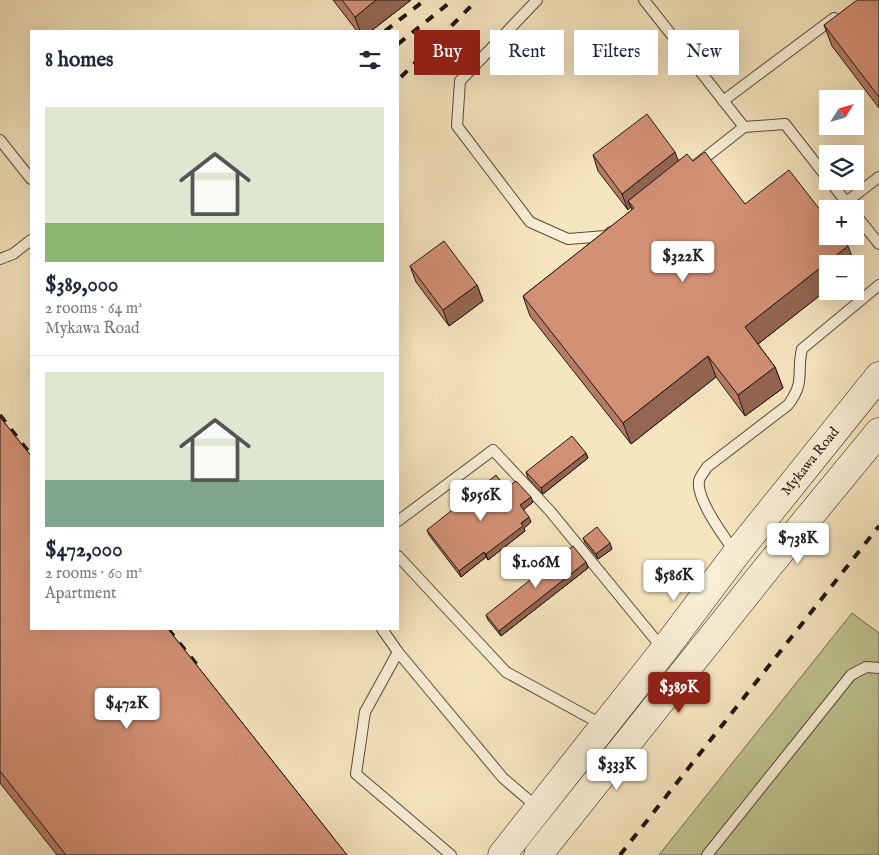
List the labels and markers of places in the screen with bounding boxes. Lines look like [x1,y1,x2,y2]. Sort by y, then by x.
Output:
pin: $322K [648,240,718,283]
pin: $956K [446,480,516,522]
pin: $738K [763,522,833,565]
pin: $1.06M [495,546,577,589]
pin: $586K [639,560,709,602]
pin: $389K [644,672,714,714]
pin: $472K [92,688,162,730]
pin: $333K [582,748,652,791]

